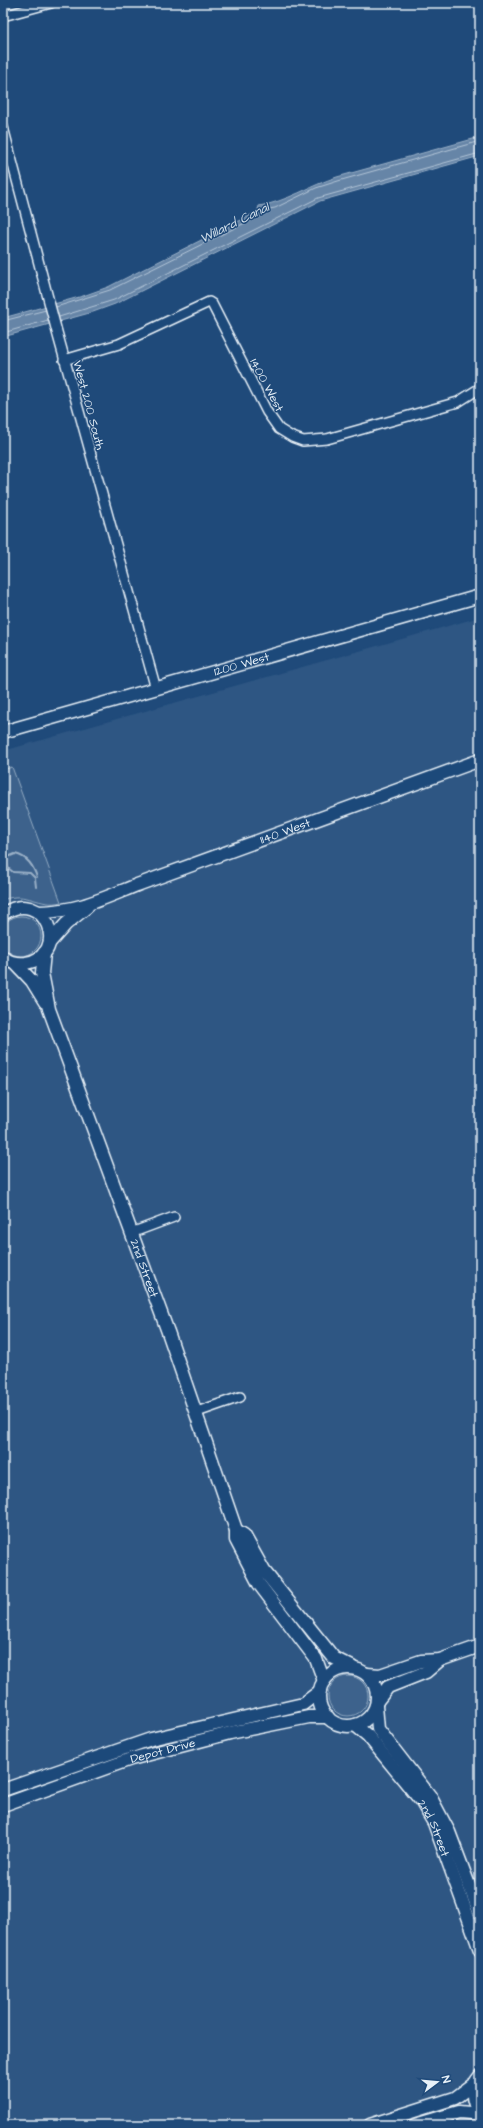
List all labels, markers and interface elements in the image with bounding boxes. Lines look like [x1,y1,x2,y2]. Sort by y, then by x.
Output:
water label: Willard Canal [197,198,274,247]
street label: 1400 West [245,356,288,415]
street label: West 200 South [68,359,109,452]
street label: 1200 West [212,648,272,680]
street label: 1140 West [258,815,313,848]
street label: 2nd Street [126,1237,163,1300]
street label: Depot Drive [129,1734,198,1768]
street label: 2nd Street [413,1797,453,1859]
north arrow [417,2062,457,2102]
text: N [438,2074,454,2085]

